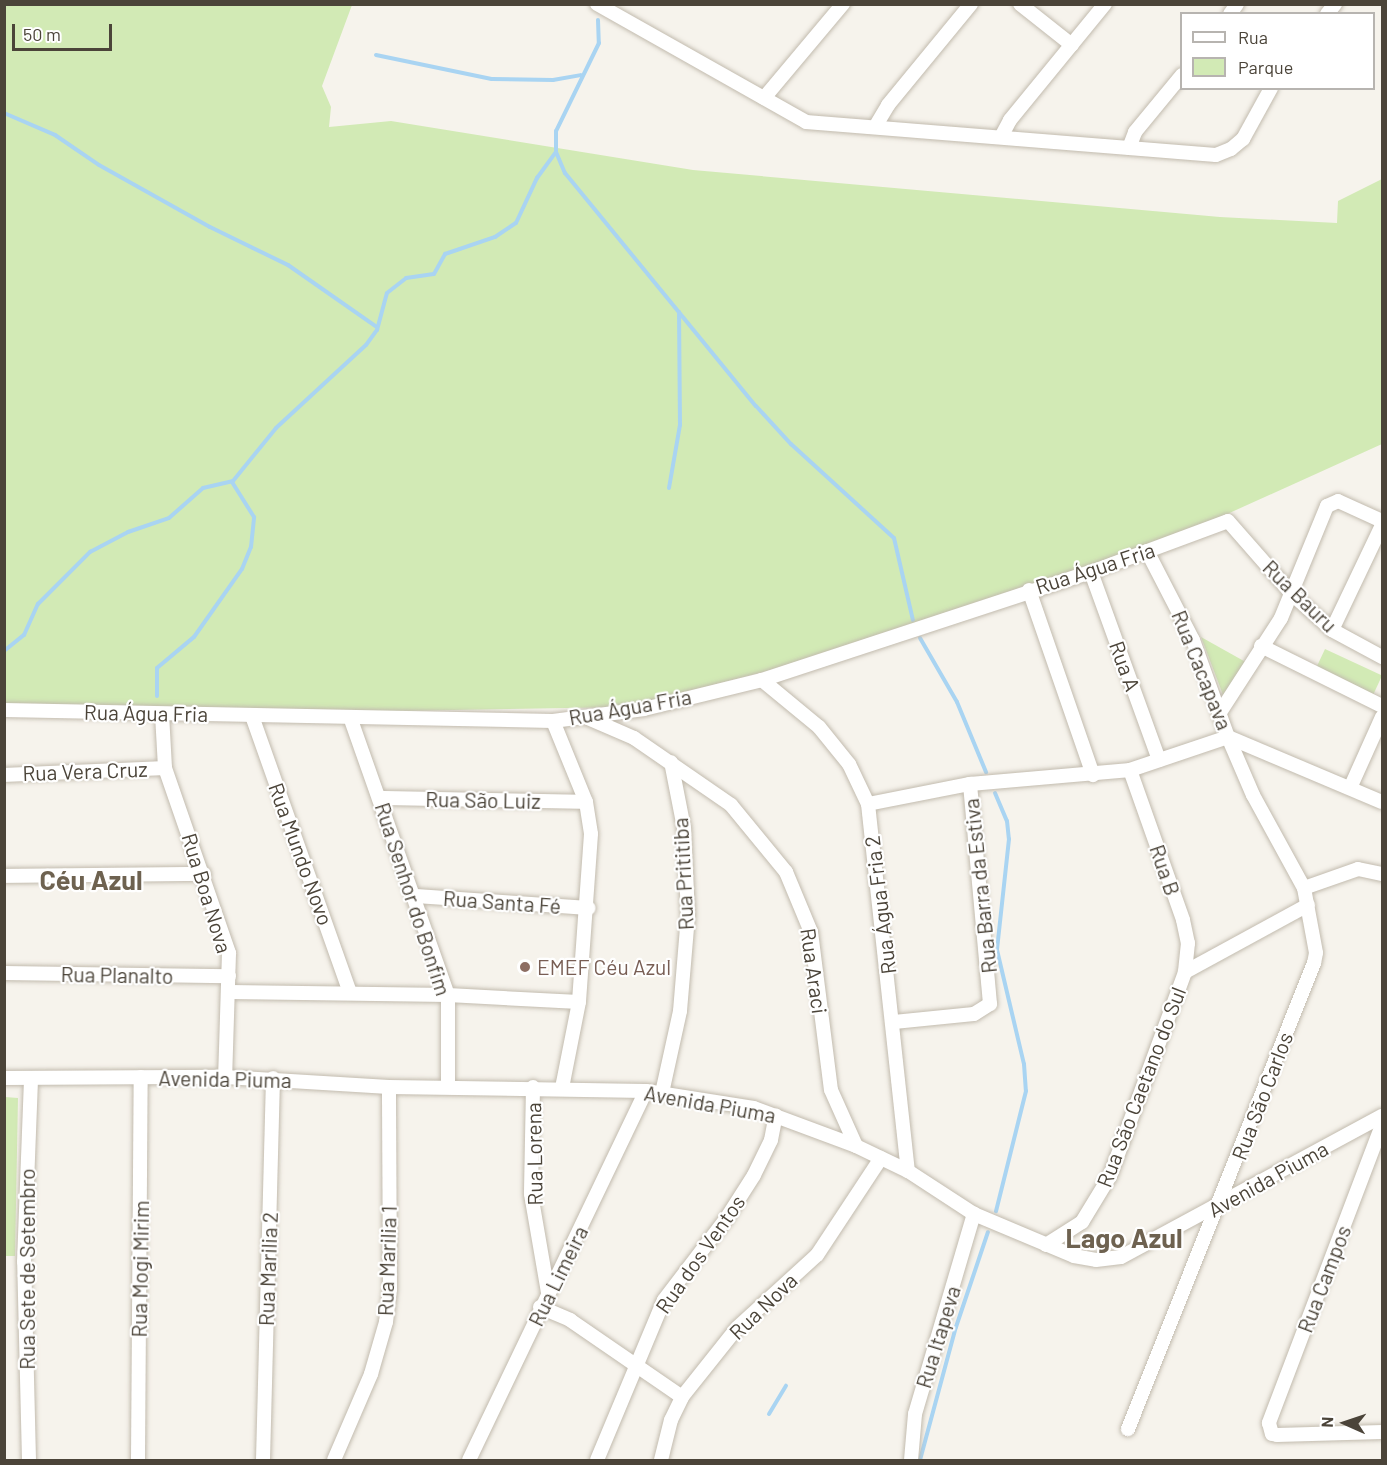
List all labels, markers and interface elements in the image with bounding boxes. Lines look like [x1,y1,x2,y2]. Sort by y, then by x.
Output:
scale bar [15,12,116,50]
legend [1180,12,1375,90]
text: 50 m [23,23,61,45]
text: Rua [1238,26,1268,48]
text: Parque [1238,56,1293,78]
street label: Rua Água Fria [1032,537,1158,599]
street label: Rua Bauru [1258,555,1342,637]
street label: Rua Cacapava [1167,607,1237,733]
street label: Rua A [1104,637,1146,695]
street label: Rua Água Fria [567,684,693,730]
street label: Rua Água Fria [84,699,208,727]
street label: Rua Vera Cruz [22,756,148,786]
street label: Rua Mundo Novo [264,779,338,929]
street label: Rua São Luiz [425,786,541,814]
street label: Rua Barra da Estiva [958,797,1002,975]
street label: Rua Senhor do Bonfim [370,799,456,999]
street label: Rua Prititiba [667,817,699,931]
street label: Rua Boa Nova [177,830,237,956]
street label: Rua Água Fria 2 [859,834,901,976]
street label: Rua B [1145,841,1185,899]
district label: Céu Azul [39,864,143,896]
street label: Rua Santa Fé [442,885,562,919]
street label: Rua Araci [796,926,832,1016]
place label: EMEF Céu Azul [537,954,671,980]
marker: EMEF Céu Azul [518,960,532,974]
street label: Rua Planalto [60,961,174,989]
street label: Rua São Caetano do Sul [1091,983,1191,1191]
street label: Rua São Carlos [1226,1029,1298,1163]
street label: Avenida Piuma [158,1065,292,1093]
street label: Avenida Piuma [642,1080,778,1128]
street label: Rua Lorena [521,1102,547,1206]
street label: Avenida Piuma [1204,1136,1332,1222]
street label: Rua Sete de Setembro [14,1168,40,1370]
street label: Rua dos Ventos [650,1190,750,1318]
street label: Rua Mogi Mirim [126,1200,154,1338]
street label: Rua Marilia 1 [372,1205,402,1317]
street label: Rua Marilia 2 [253,1212,283,1326]
street label: Rua Limeira [523,1222,593,1330]
district label: Lago Azul [1066,1222,1182,1254]
street label: Rua Campos [1292,1222,1356,1336]
street label: Rua Nova [724,1268,802,1344]
street label: Rua Itapeva [910,1283,966,1391]
north arrow [1315,1393,1375,1453]
text: N [1317,1416,1336,1428]

